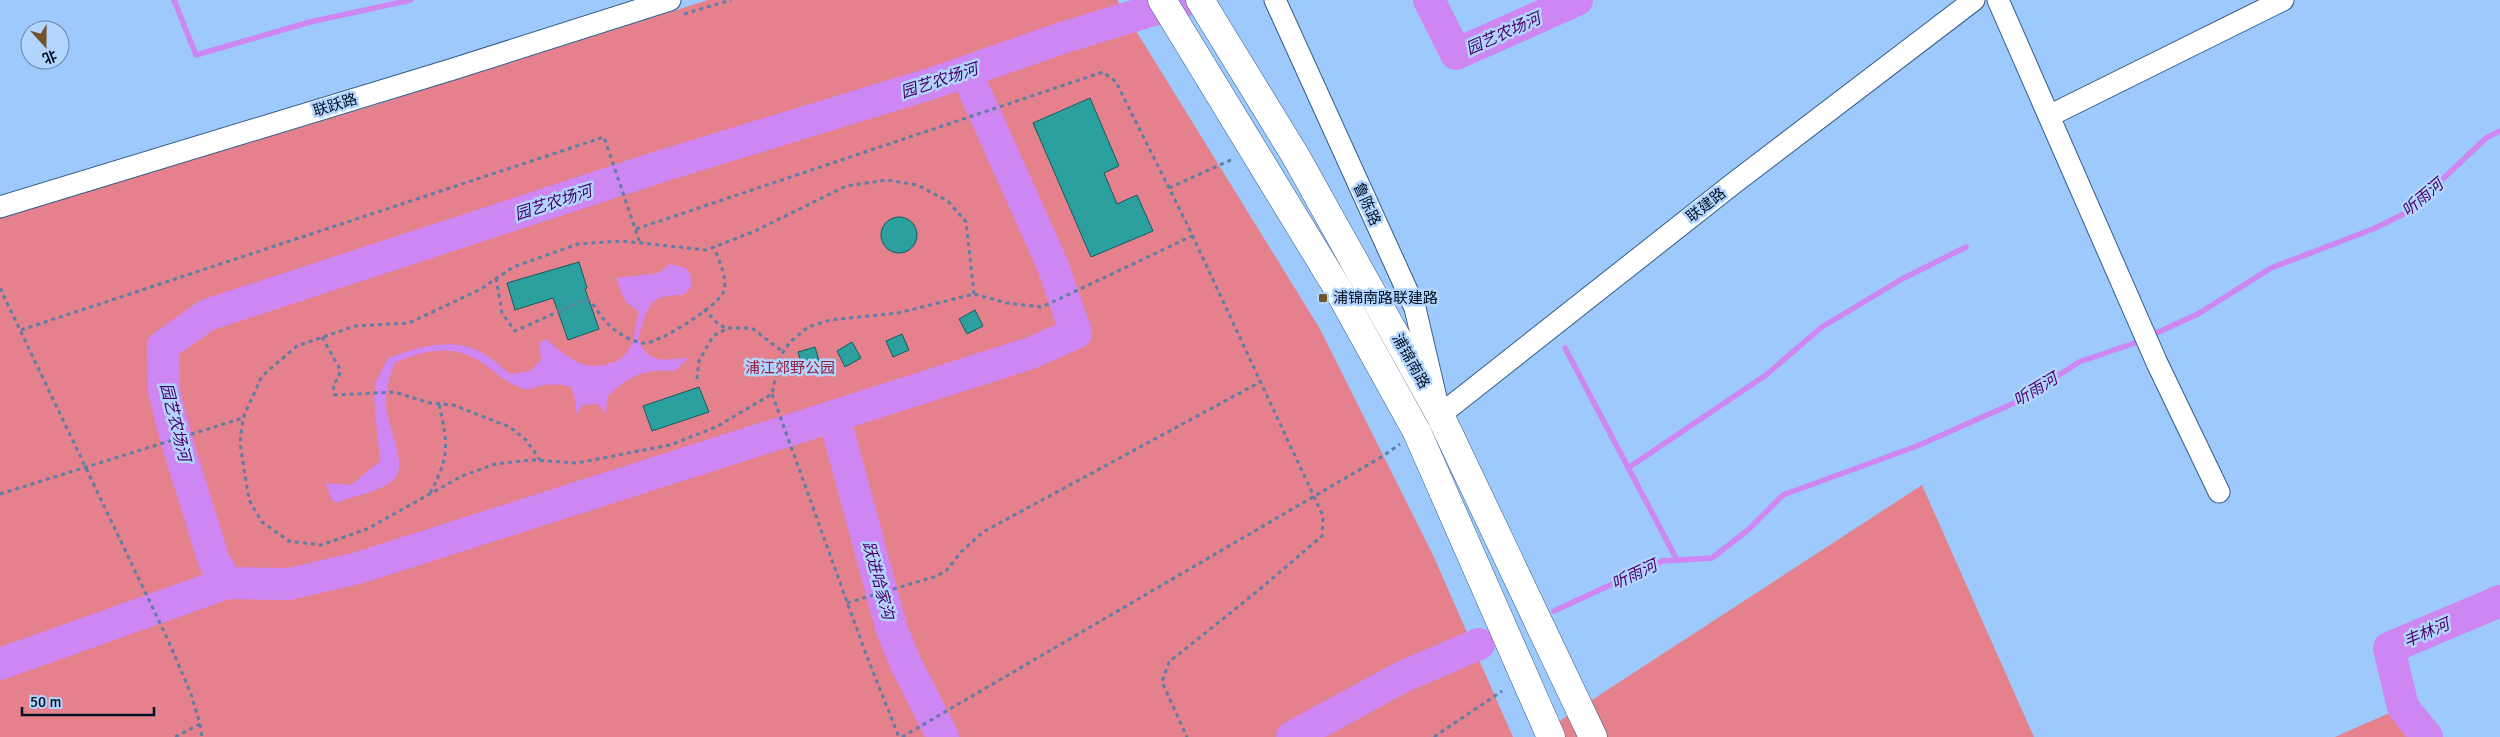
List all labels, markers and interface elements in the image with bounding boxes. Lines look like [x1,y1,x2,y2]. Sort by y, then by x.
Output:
water label: 园艺农场河 [1463,7,1547,59]
north arrow [20,20,70,70]
text: 北 [40,46,59,67]
water label: 园艺农场河 [898,58,983,103]
street label: 联跃路 [311,90,359,120]
water label: 听雨河 [2398,173,2450,221]
water label: 园艺农场河 [512,180,597,225]
street label: 鲁陈路 [1350,180,1384,228]
street label: 联建路 [1683,184,1729,226]
place label: 浦锦南路联建路 [1333,289,1438,307]
marker: 浦锦南路联建路 [1317,292,1329,304]
street label: 浦锦南路 [1389,330,1433,392]
park label: 浦江郊野公园 [745,359,835,377]
water label: 听雨河 [2010,367,2064,411]
water label: 园艺农场河 [156,381,195,466]
water label: 跃进哈家沟 [858,539,899,623]
water label: 听雨河 [1608,554,1663,594]
water label: 丰林河 [2400,613,2455,652]
scale bar [22,684,155,716]
text: 50 m [30,693,61,711]

